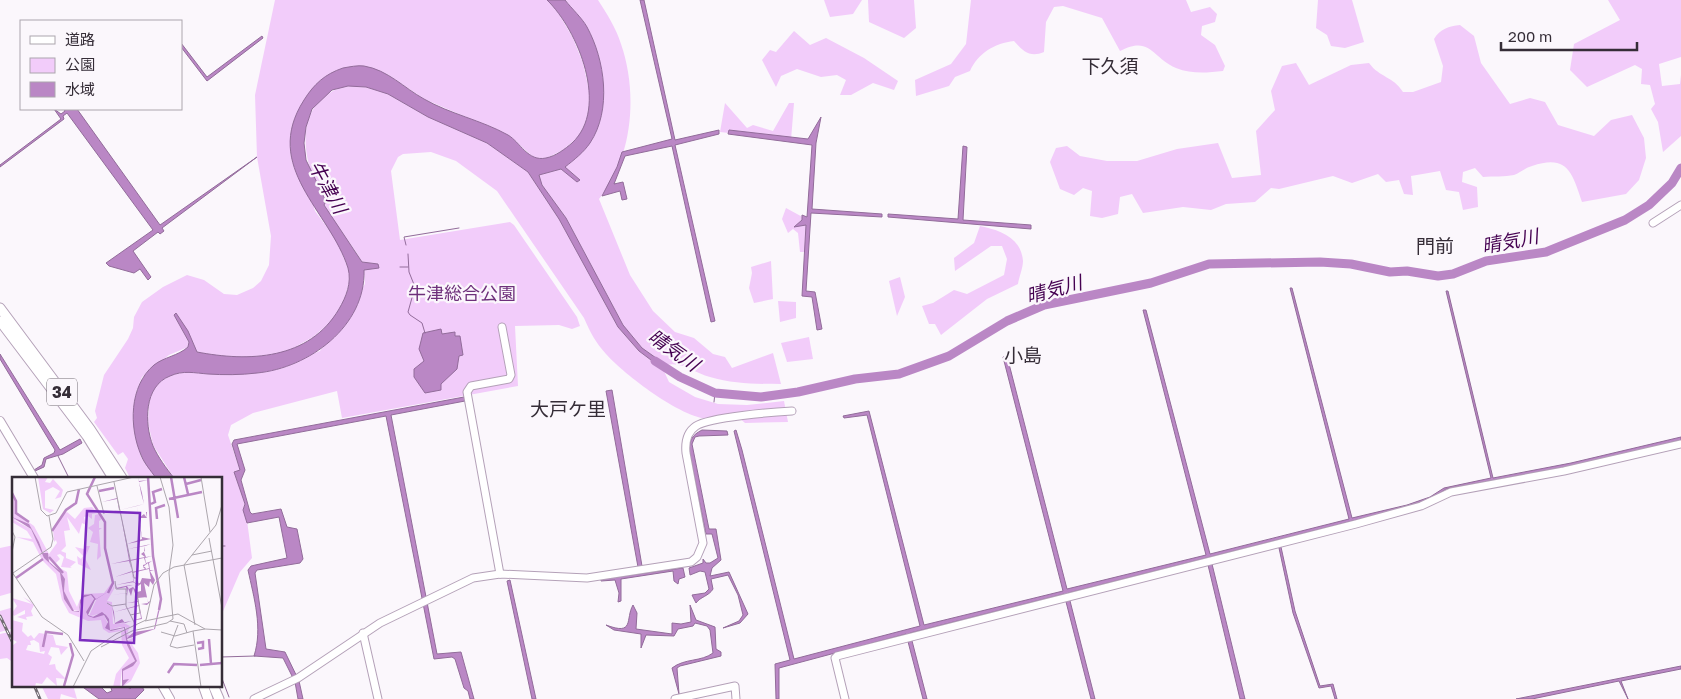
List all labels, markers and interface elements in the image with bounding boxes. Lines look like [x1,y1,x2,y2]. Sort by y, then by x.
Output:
legend [20,20,182,110]
scale bar [1501,20,1637,52]
text: 200 m [1508,27,1552,45]
text: 道路 [65,30,95,48]
district label: 下久須 [1081,54,1139,77]
text: 公園 [65,55,95,73]
text: 水域 [65,80,95,98]
water label: 牛津川 [305,156,353,219]
water label: 晴気川 [1480,223,1542,257]
district label: 門前 [1416,234,1454,257]
water label: 晴気川 [1023,270,1086,307]
park label: 牛津総合公園 [408,282,516,304]
water label: 晴気川 [644,324,706,377]
district label: 小島 [1004,343,1042,366]
road number: 34 [47,378,77,406]
district label: 大戸ケ里 [530,397,606,420]
inset map [12,477,222,686]

